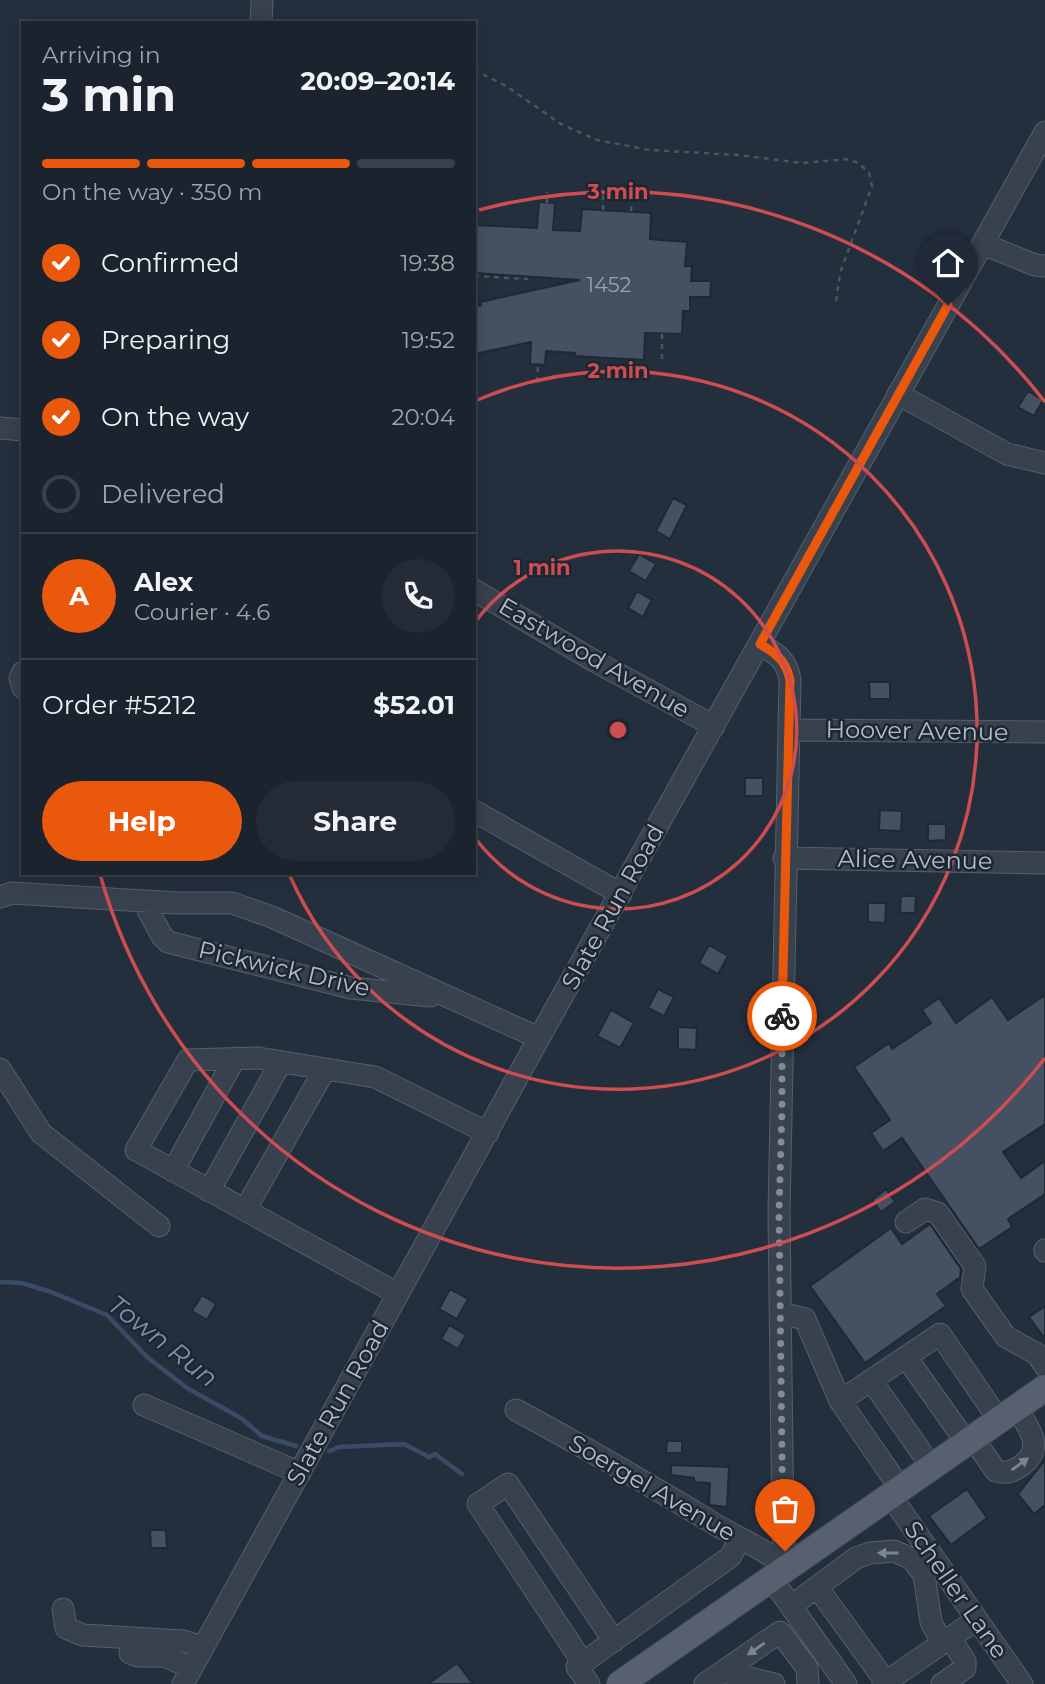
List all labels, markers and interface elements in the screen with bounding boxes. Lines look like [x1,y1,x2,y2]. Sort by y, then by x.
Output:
text: Arriving in [42,41,161,69]
text: 20:09–20:14 [300,65,455,97]
text: 3 min [42,66,176,123]
text: On the way · 350 m [42,178,262,206]
text: 3 min [586,179,649,204]
pin [918,233,978,305]
icon: check [42,244,80,282]
icon: home [929,244,967,282]
text: Confirmed [101,247,240,279]
text: 19:38 [400,249,455,277]
house number: 1452 [586,272,632,297]
icon: check [42,321,80,359]
text: Preparing [101,324,230,356]
text: 19:52 [402,326,455,354]
text: 2 min [587,358,649,383]
icon: check [42,398,80,436]
text: On the way [101,401,249,433]
text: 20:04 [391,403,455,431]
text: Delivered [101,478,225,510]
text: 1 min [513,555,571,580]
button: phone [381,559,455,633]
text: Alex [134,566,193,598]
text: A [69,580,89,612]
street label: Eastwood Avenue [494,591,695,724]
text: Courier · 4.6 [134,598,270,626]
text: Order #5212 [42,689,196,721]
text: $52.01 [373,689,455,721]
street label: Hoover Avenue [825,714,1009,747]
centre of rings [606,718,630,742]
button: Help [42,781,242,861]
button: Share [256,781,455,861]
street label: Slate Run Road [555,819,670,994]
street label: Alice Avenue [837,844,993,875]
street label: Pickwick Drive [196,935,373,1002]
courier [747,981,817,1051]
icon: bike [763,997,801,1035]
water label: Town Run [102,1288,224,1394]
street label: Slate Run Road [280,1315,395,1490]
street label: Soergel Avenue [564,1428,741,1547]
one-way arrow [1011,1457,1030,1471]
pin [755,1479,815,1551]
icon: bag [766,1490,804,1528]
street label: Scheller Lane [898,1515,1015,1664]
one-way arrow [877,1547,899,1559]
one-way arrow [747,1642,765,1656]

